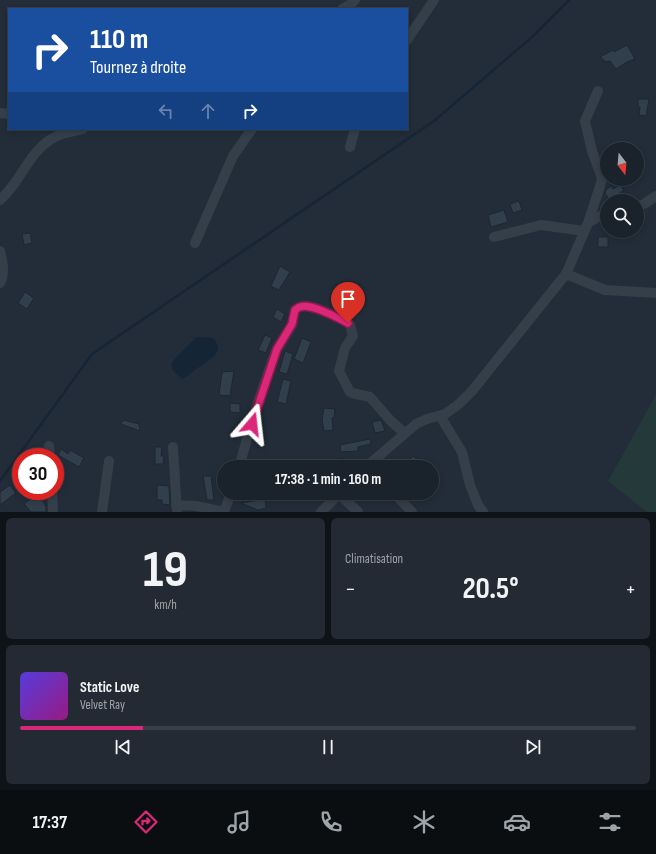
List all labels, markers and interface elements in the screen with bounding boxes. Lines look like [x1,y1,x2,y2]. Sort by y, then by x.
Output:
text: 110 m [90,23,148,56]
icon: right [24,24,76,76]
text: Tournez à droite [90,57,186,78]
icon: left [155,100,177,122]
icon: ahead [197,100,219,122]
icon: right [239,100,261,122]
north arrow [600,142,644,186]
map controls [600,142,644,238]
button: search [600,194,644,238]
pin [331,282,365,323]
icon: arrive [337,288,359,310]
position arrow [231,403,273,445]
speed limit sign: 30 [12,448,64,500]
text: 17:38 · 1 min · 160 m [275,470,381,489]
text: 19 [143,539,188,602]
text: Climatisation [345,551,403,567]
text: 20.5° [462,571,519,607]
text: − [345,576,356,603]
text: + [625,576,636,603]
text: km/h [154,597,177,613]
text: Static Love [80,678,139,697]
text: Velvet Ray [80,697,125,713]
icon: previous [112,736,134,758]
icon: pause [317,736,339,758]
icon: next [522,736,544,758]
icon: directions [132,808,160,836]
icon: music [225,808,253,836]
icon: phone [317,808,345,836]
icon: climate [410,808,438,836]
icon: car [503,808,531,836]
icon: filters [596,808,624,836]
text: 17:37 [32,812,67,833]

